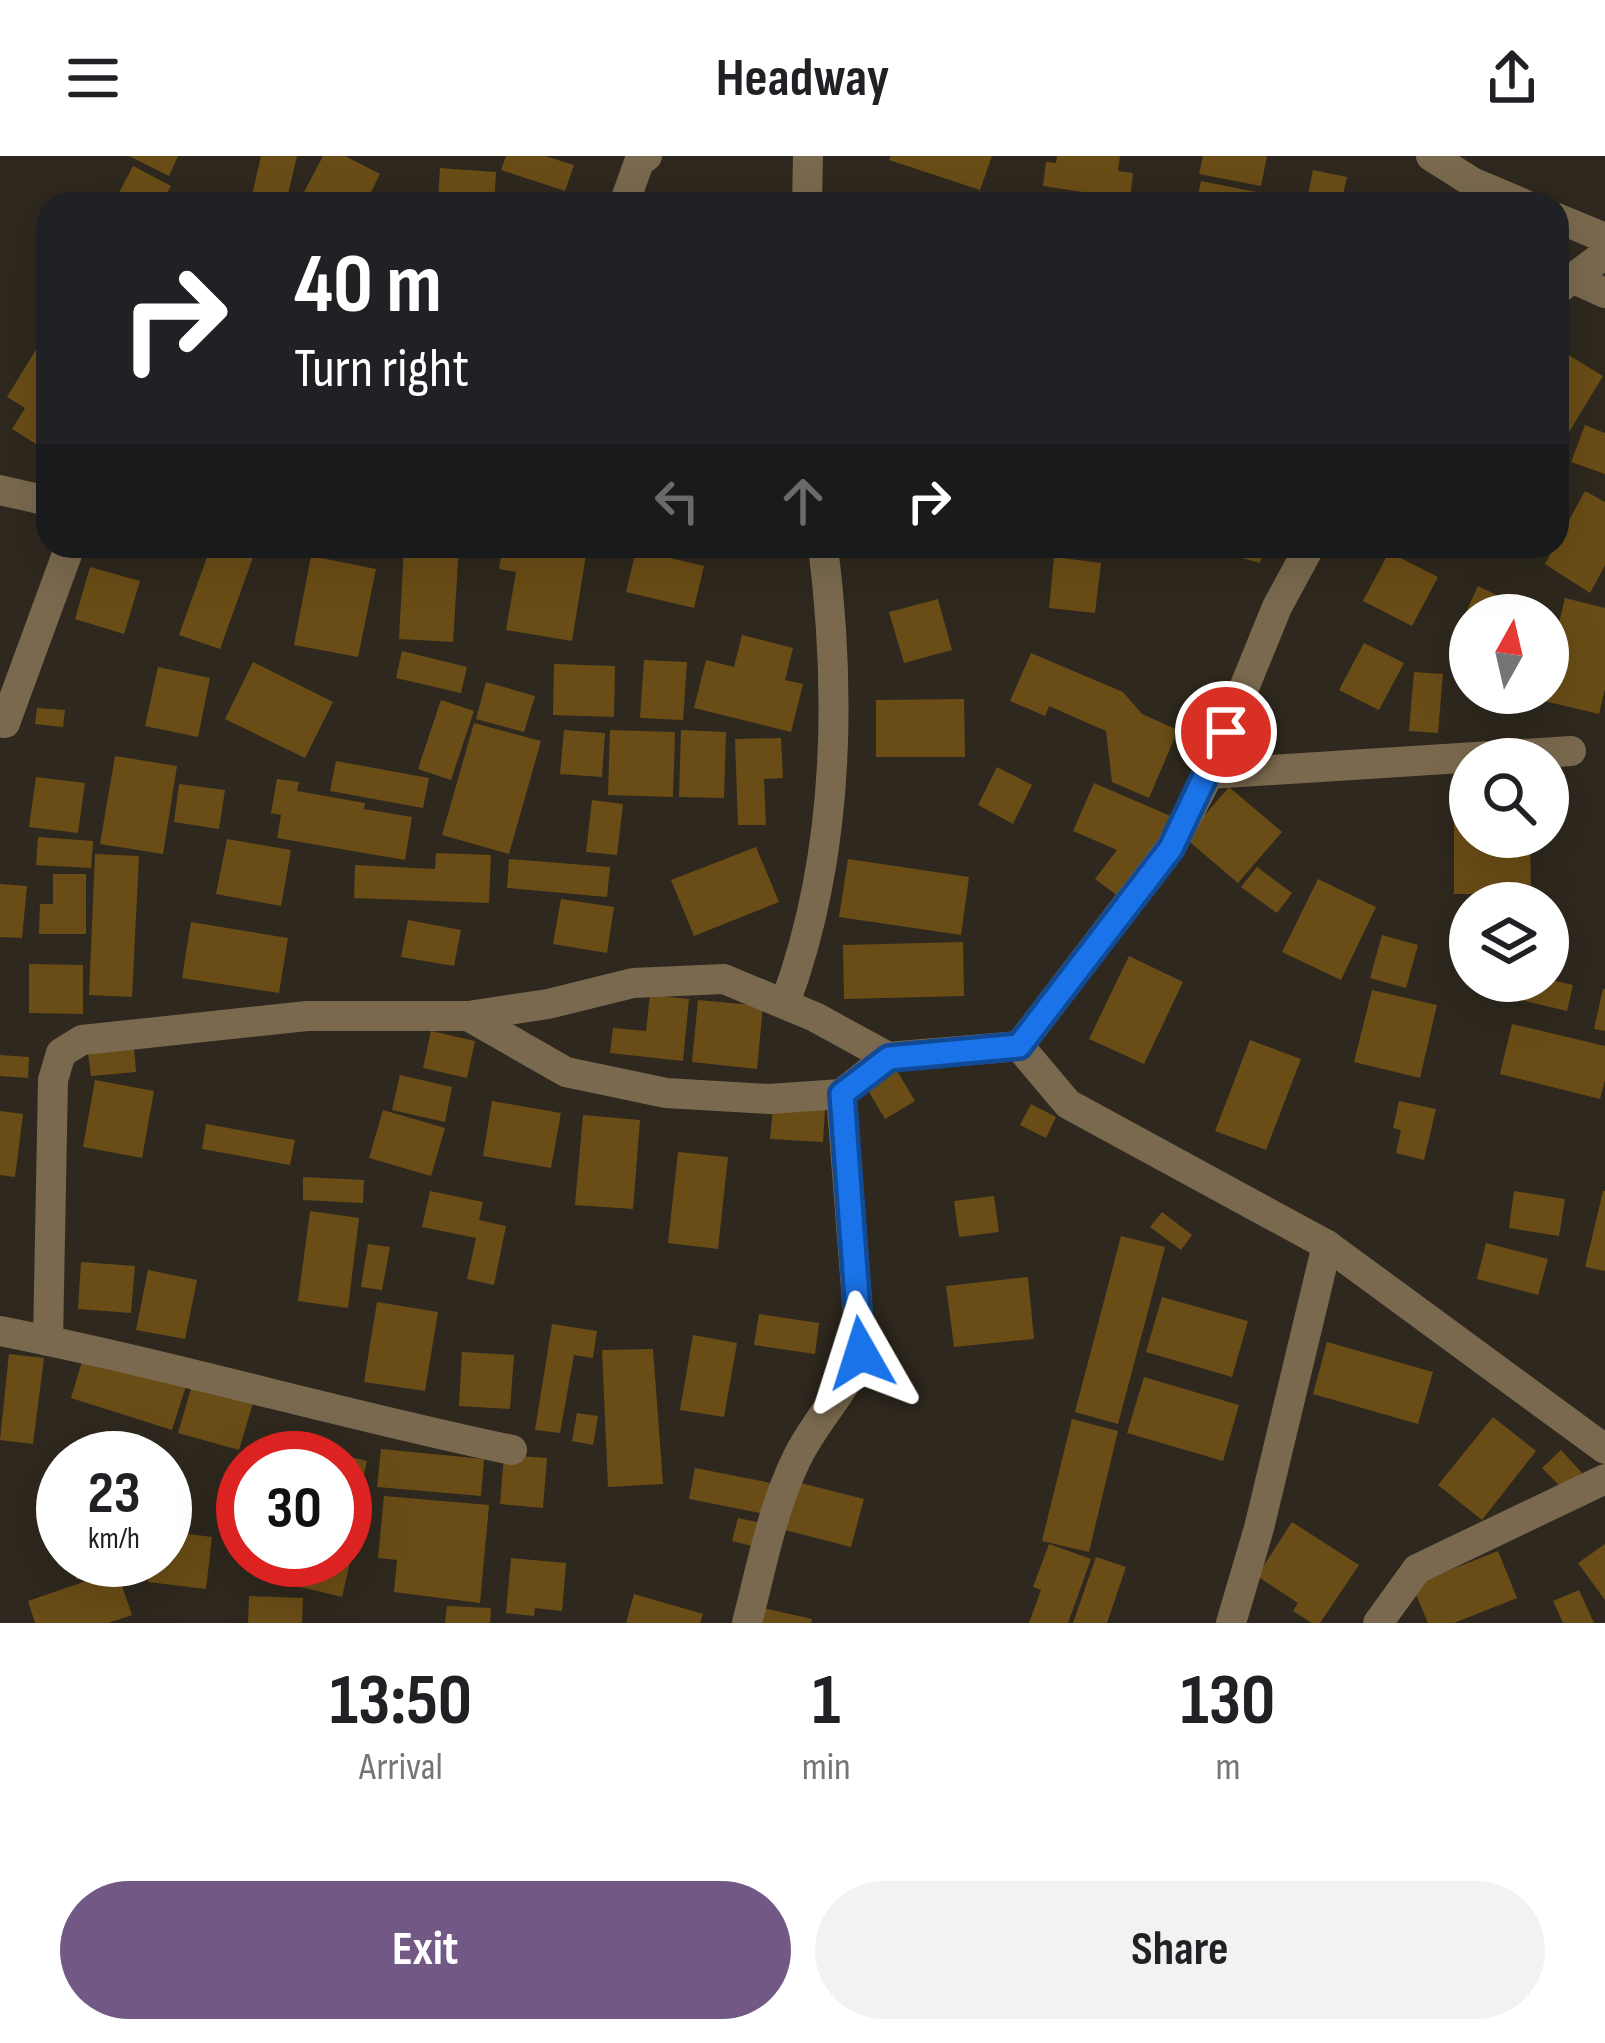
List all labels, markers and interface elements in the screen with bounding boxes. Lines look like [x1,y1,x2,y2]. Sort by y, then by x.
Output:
icon: menu [60,45,126,111]
icon: share [1479,45,1545,111]
text: Headway [716,46,889,111]
text: 40 m [294,235,442,336]
icon: right [96,240,252,396]
text: Turn right [294,337,469,402]
icon: left [644,468,710,534]
icon: ahead [770,468,836,534]
icon: right [896,468,962,534]
north arrow [1449,594,1569,714]
map controls [1449,594,1569,1002]
pin [1175,681,1277,783]
icon: arrive [1193,699,1259,765]
button: search [1449,738,1569,858]
button: layers [1449,882,1569,1002]
position arrow [798,1290,924,1416]
speed limit sign: 30 [216,1431,372,1587]
text: 23 [87,1458,141,1530]
text: km/h [88,1521,140,1557]
text: 13:50 [330,1658,472,1745]
text: 1 [812,1658,840,1745]
text: 130 [1181,1658,1275,1745]
text: Arrival [359,1744,443,1791]
text: min [802,1744,851,1791]
text: m [1215,1744,1240,1791]
button: Exit [60,1881,791,2019]
button: Share [815,1881,1545,2019]

